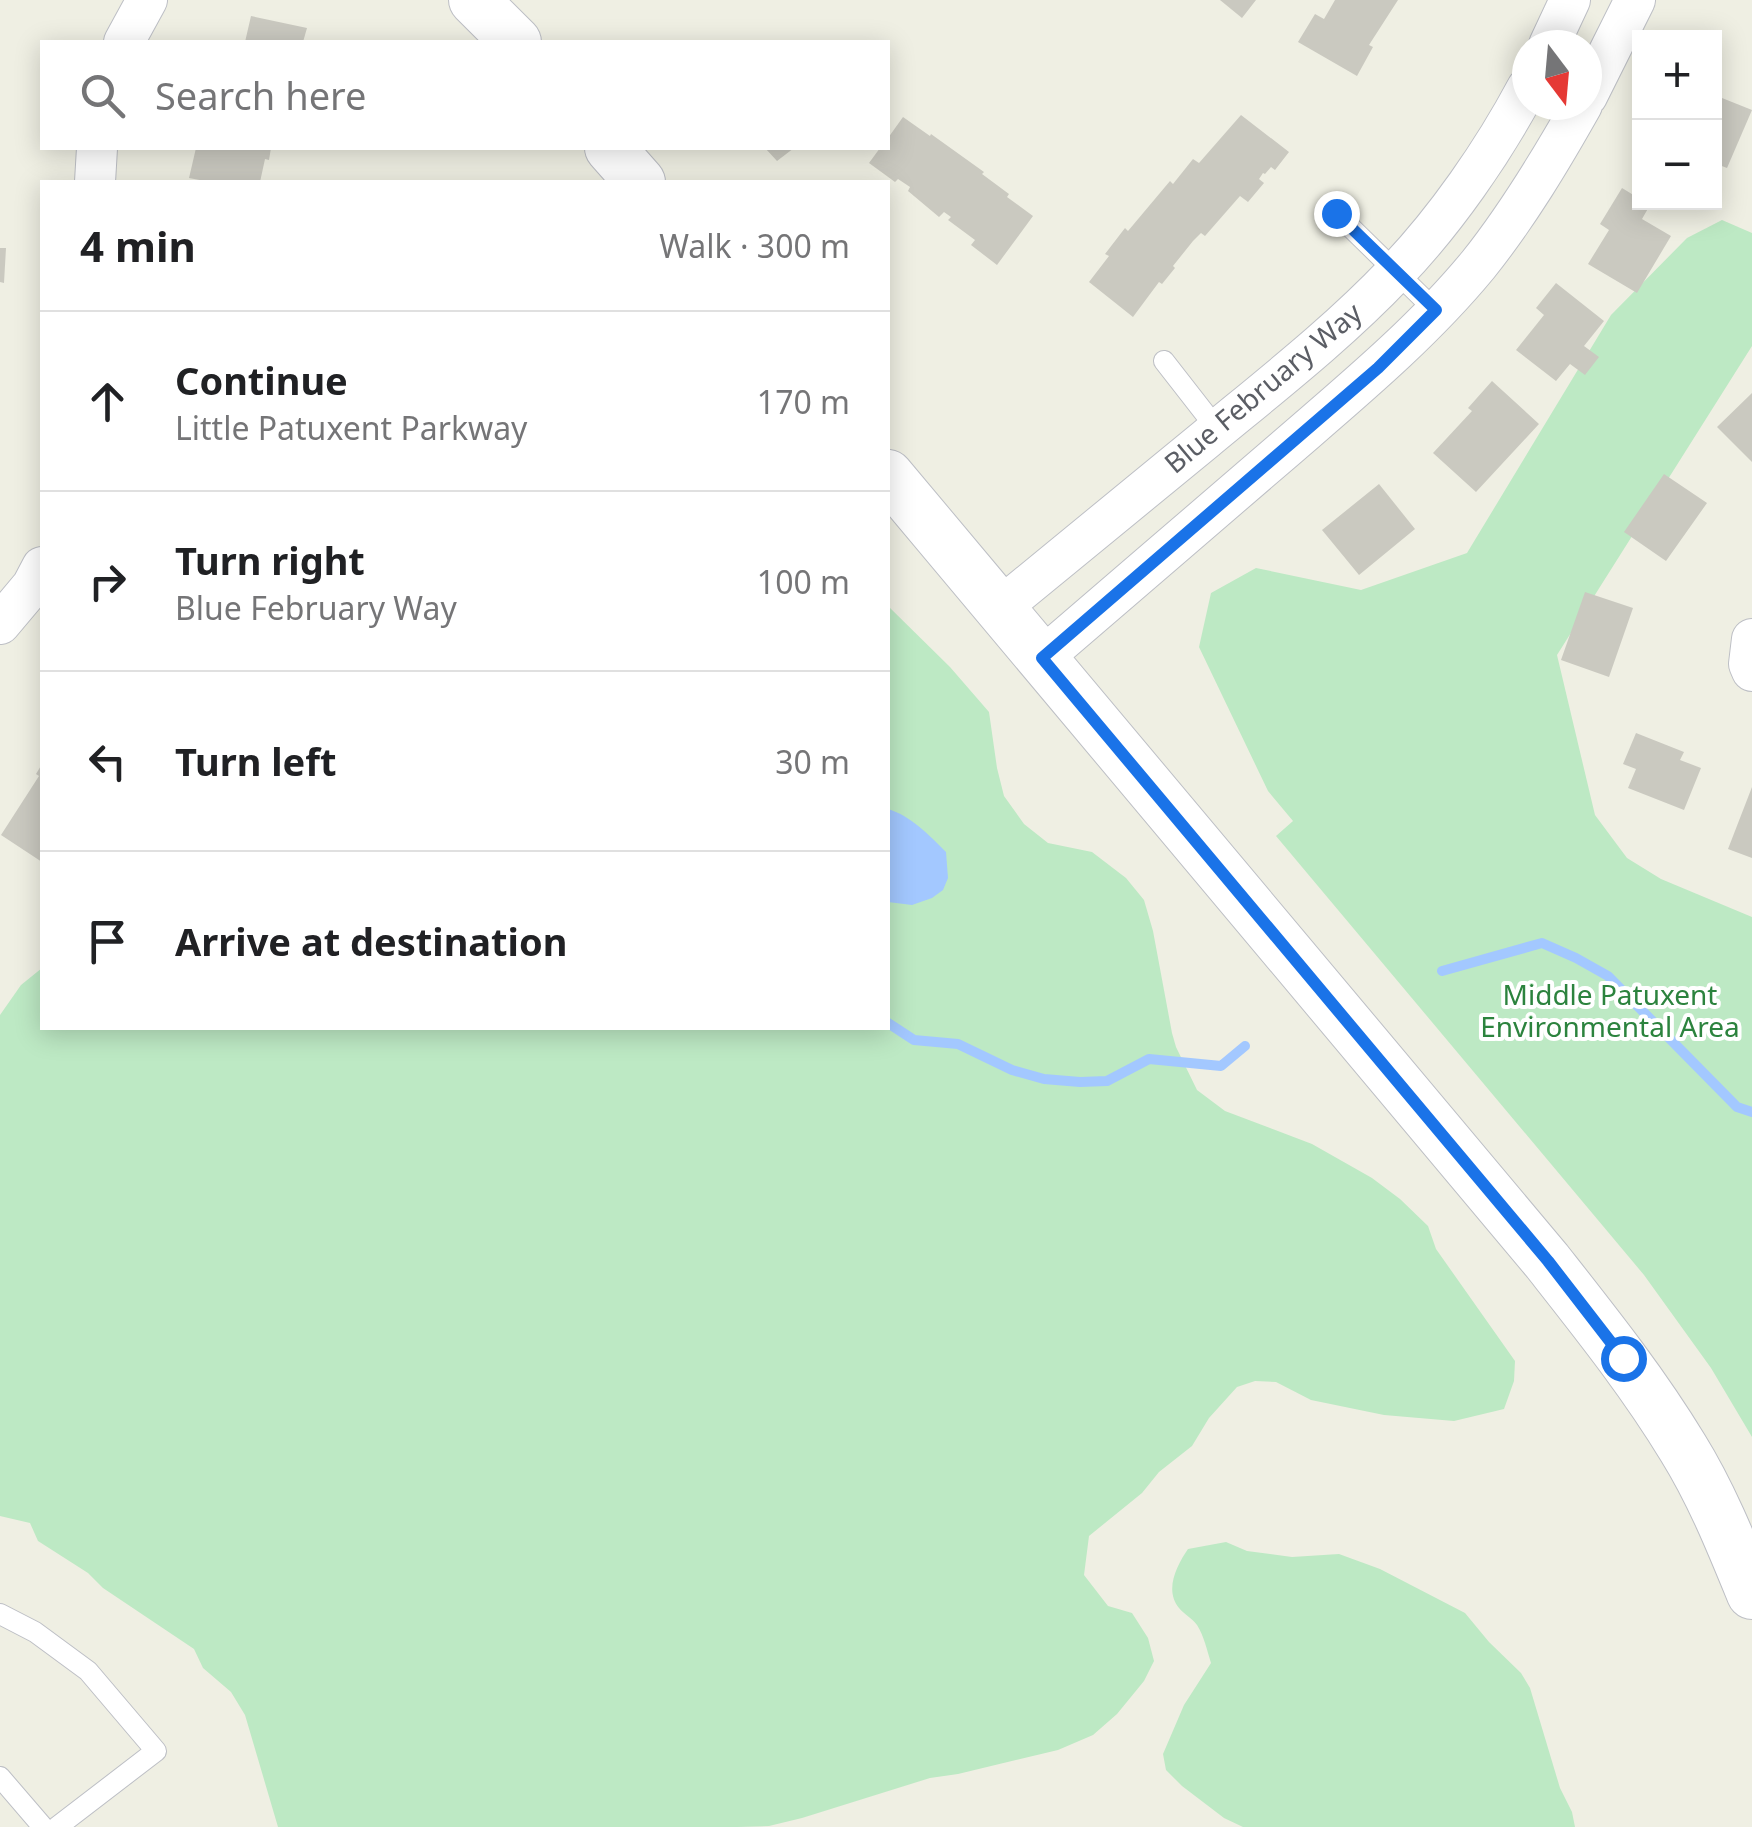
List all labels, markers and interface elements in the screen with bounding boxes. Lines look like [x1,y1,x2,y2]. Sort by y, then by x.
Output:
north arrow [1512,30,1602,120]
map controls [1632,30,1722,210]
button: + [1632,30,1722,120]
search box [40,40,890,150]
icon: search [75,68,130,123]
text: Search here [155,69,366,121]
button: − [1632,120,1722,210]
route end [1314,191,1360,237]
text: 4 min [80,217,196,274]
text: Walk · 300 m [659,224,850,267]
street label: Blue February Way [1156,293,1370,481]
text: Continue [175,354,348,406]
icon: ahead [80,374,135,429]
text: 170 m [757,380,850,423]
text: Little Patuxent Parkway [175,406,527,449]
text: Turn right [175,534,365,586]
icon: right [80,554,135,609]
text: 100 m [757,560,850,603]
text: Blue February Way [175,586,457,629]
icon: left [80,734,135,789]
text: Turn left [175,735,337,787]
text: 30 m [775,740,850,783]
icon: arrive [80,914,135,969]
text: Arrive at destination [175,915,567,967]
park label: Middle Patuxent Environmental Area [1480,975,1740,1045]
route start [1601,1336,1647,1382]

